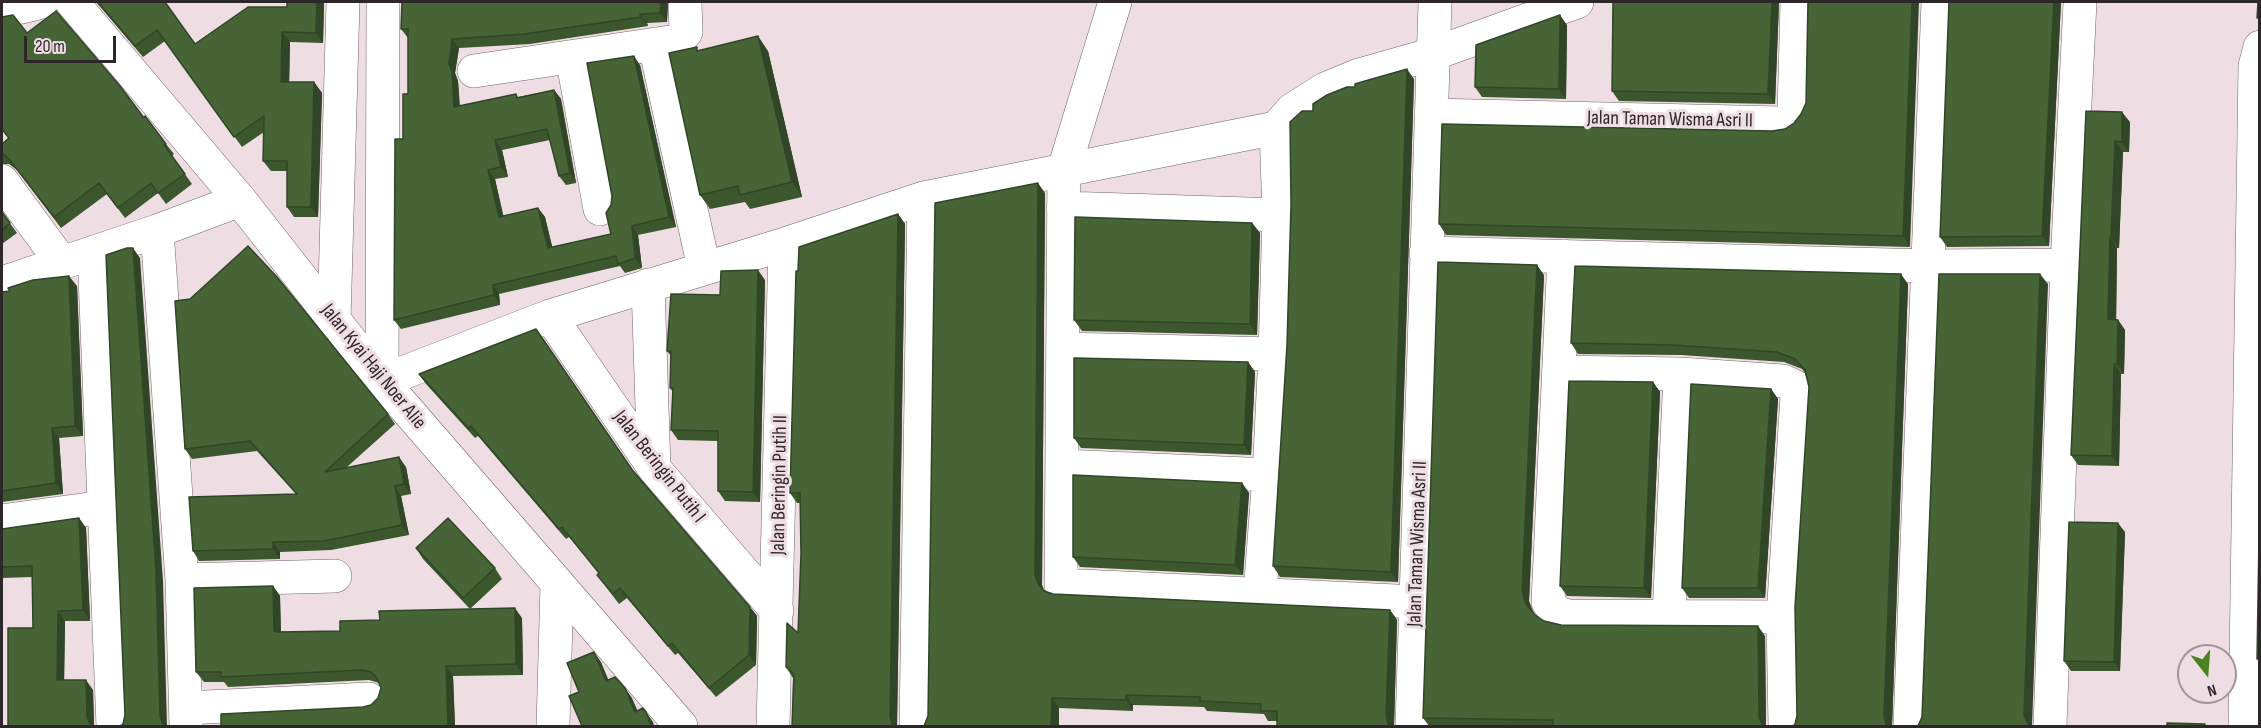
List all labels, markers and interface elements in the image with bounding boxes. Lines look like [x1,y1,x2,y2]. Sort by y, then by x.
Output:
scale bar [27,24,118,62]
text: 20 m [35,36,65,57]
street label: Jalan Taman Wisma Asri II [1587,107,1753,133]
street label: Jalan Kyai Haji Noer Alie [315,300,431,434]
street label: Jalan Beringin Putih I [608,406,710,528]
street label: Jalan Beringin Putih II [767,415,793,555]
street label: Jalan Taman Wisma Asri II [1403,461,1433,627]
north arrow [2177,644,2237,704]
text: N [2205,679,2219,700]

